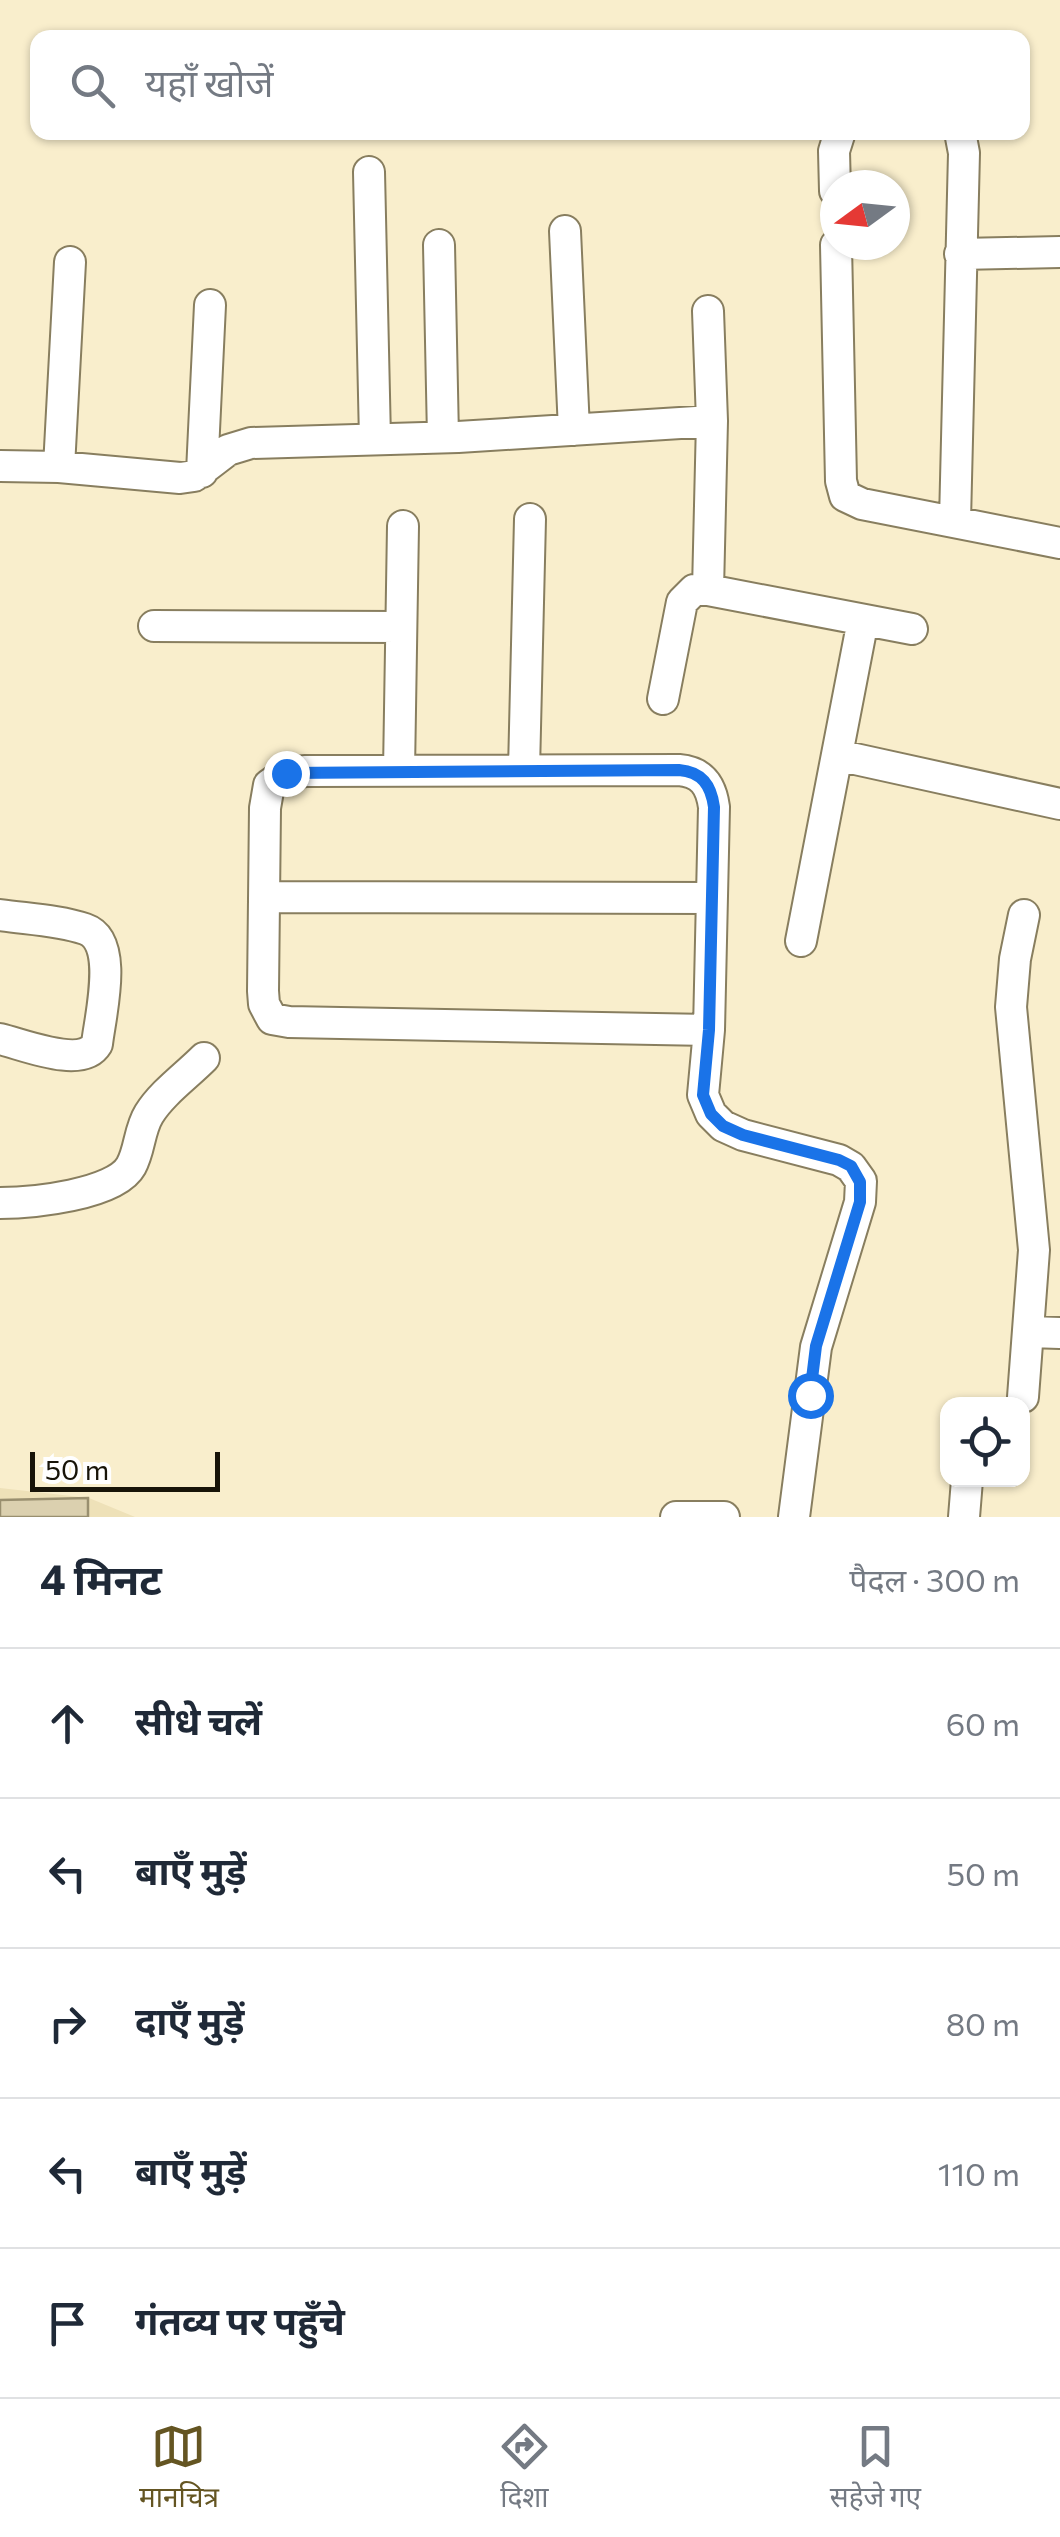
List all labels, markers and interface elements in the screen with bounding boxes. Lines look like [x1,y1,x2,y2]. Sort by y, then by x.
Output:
search box [30,30,1030,140]
icon: search [65,58,120,113]
text: यहाँ खोजें [145,58,273,105]
north arrow [820,170,910,260]
route end [264,751,310,797]
route start [788,1373,834,1419]
map controls [940,1397,1030,1487]
button: locate [940,1397,1030,1487]
scale bar [30,1447,220,1492]
text: 50 m [45,1452,109,1486]
text: 4 मिनट [40,1552,162,1604]
text: पैदल · 300 m [849,1559,1020,1599]
icon: ahead [40,1696,95,1751]
text: सीधे चलें [135,1696,262,1743]
text: 60 m [946,1703,1020,1743]
icon: left [40,1846,95,1901]
text: बाएँ मुड़ें [135,1846,246,1893]
text: 50 m [947,1853,1020,1893]
icon: right [40,1996,95,2051]
text: दाएँ मुड़ें [135,1996,244,2043]
text: 80 m [946,2003,1020,2043]
icon: left [40,2146,95,2201]
text: बाएँ मुड़ें [135,2146,246,2193]
text: 110 m [938,2153,1020,2193]
icon: arrive [40,2296,95,2351]
text: गंतव्य पर पहुँचे [135,2296,345,2343]
tab: मानचित्र [139,2419,219,2518]
tab: दिशा [497,2419,552,2518]
tab: सहेजे गए [830,2419,921,2518]

